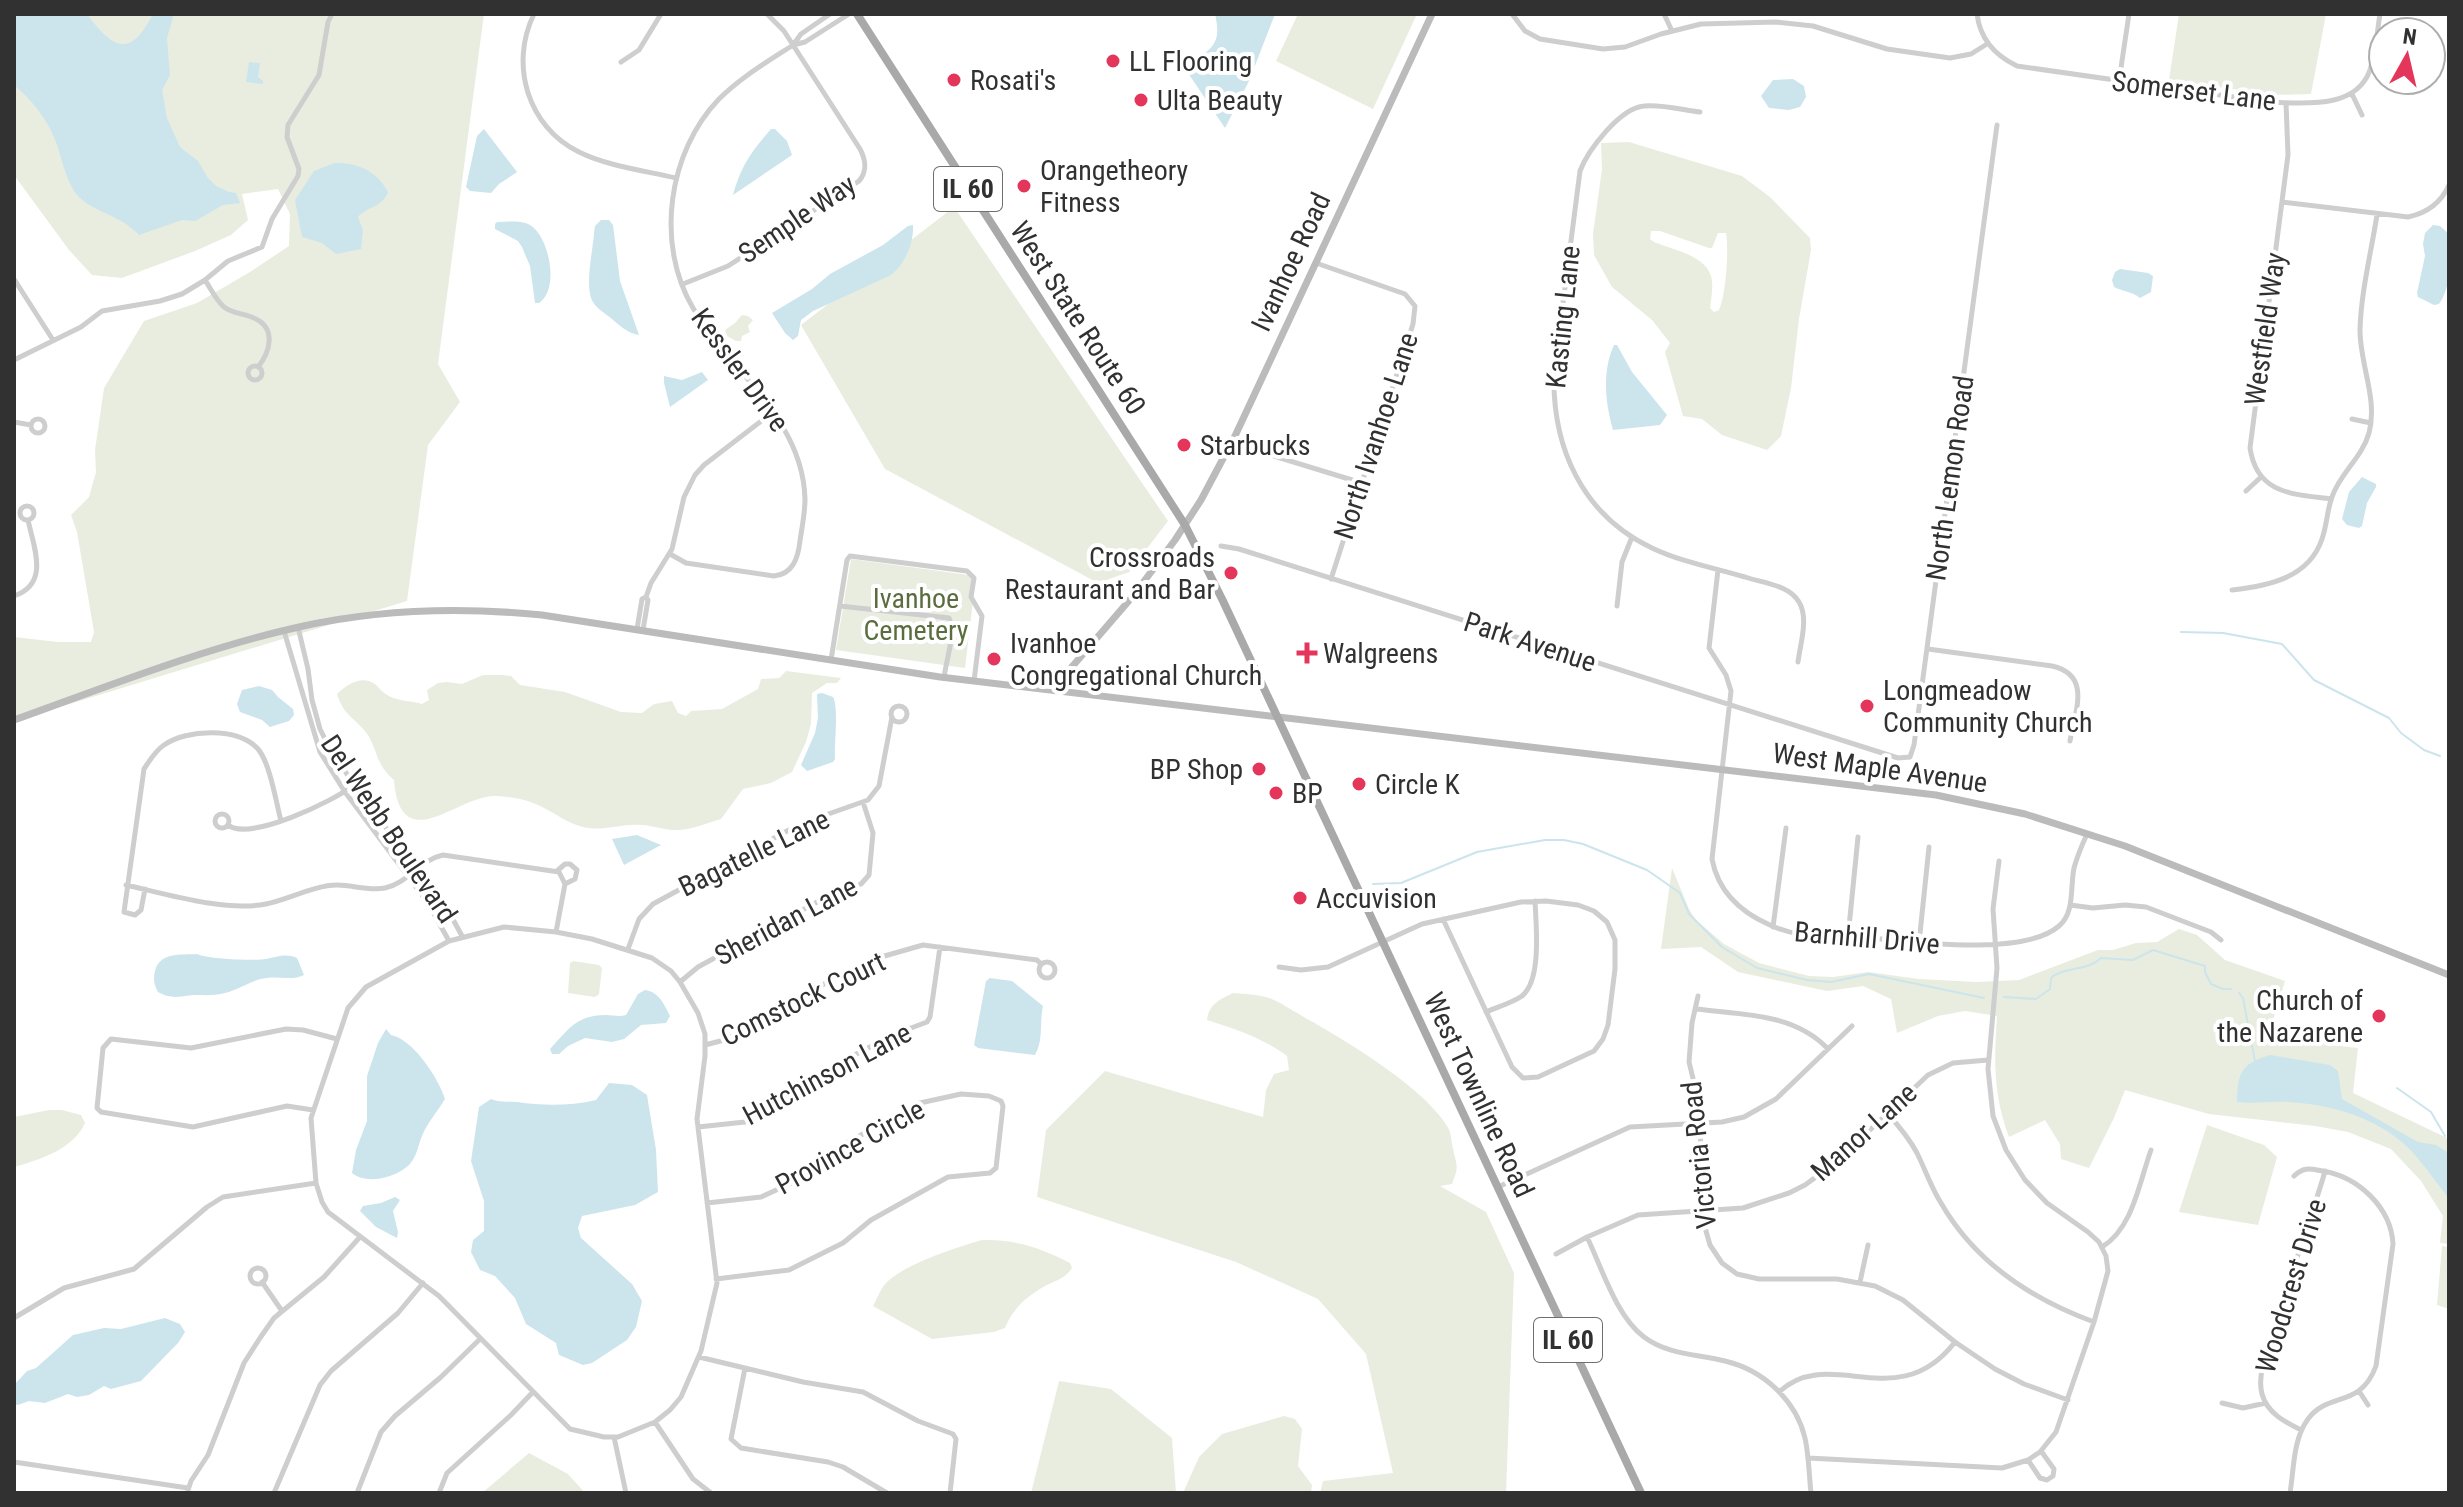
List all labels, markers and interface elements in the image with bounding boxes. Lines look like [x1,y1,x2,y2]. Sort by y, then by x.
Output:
north arrow [2367,16,2447,96]
text: N [2401,23,2418,50]
place label: LL Flooring [1129,45,1252,78]
marker: LL Flooring [1104,52,1122,70]
place label: Rosati's [970,64,1056,97]
street label: Somerset Lane [2110,65,2278,117]
marker: Rosati's [945,71,963,89]
place label: Ulta Beauty [1157,84,1283,117]
marker: Ulta Beauty [1132,91,1150,109]
place label: Orangetheory Fitness [1040,154,1188,219]
road number: IL 60 [934,167,1002,211]
street label: Semple Way [732,168,862,270]
marker: Orangetheory Fitness [1015,177,1033,195]
street label: Ivanhoe Road [1245,187,1337,337]
street label: West State Route 60 [1003,215,1153,421]
street label: Kasting Lane [1539,244,1587,390]
street label: Westfield Way [2238,250,2292,408]
street label: Kessler Drive [684,302,796,438]
street label: North Ivanhoe Lane [1327,329,1425,543]
street label: North Lemon Road [1919,373,1981,583]
place label: Starbucks [1200,429,1310,462]
marker: Starbucks [1175,436,1193,454]
place label: Crossroads Restaurant and Bar [1005,541,1215,606]
marker: Crossroads Restaurant and Bar [1222,564,1240,582]
park label: Ivanhoe Cemetery [863,582,969,647]
street label: Park Avenue [1460,605,1600,679]
place label: Ivanhoe Congregational Church [1010,627,1262,692]
place label: Walgreens [1323,637,1438,670]
marker: Walgreens [1298,644,1316,662]
marker: Ivanhoe Congregational Church [985,650,1003,668]
place label: Longmeadow Community Church [1883,674,2093,739]
marker: Longmeadow Community Church [1858,697,1876,715]
street label: Del Webb Boulevard [314,729,464,929]
street label: West Maple Avenue [1771,737,1989,799]
place label: BP Shop [1150,753,1243,786]
marker: BP Shop [1250,760,1268,778]
place label: Circle K [1375,768,1460,801]
marker: Circle K [1350,775,1368,793]
place label: BP [1292,777,1323,810]
marker: BP [1267,784,1285,802]
street label: Bagatelle Lane [673,802,835,904]
street label: Sheridan Lane [709,870,863,972]
place label: Accuvision [1316,882,1437,915]
marker: Accuvision [1291,889,1309,907]
street label: Barnhill Drive [1793,915,1941,961]
street label: Comstock Court [715,945,891,1053]
place label: Church of the Nazarene [2217,984,2363,1049]
street label: West Townline Road [1417,987,1541,1203]
marker: Church of the Nazarene [2370,1007,2388,1025]
street label: Hutchinson Lane [737,1016,917,1132]
street label: Manor Lane [1804,1076,1924,1188]
street label: Victoria Road [1675,1080,1723,1230]
street label: Province Circle [770,1093,930,1201]
street label: Woodcrest Drive [2249,1195,2333,1377]
road number: IL 60 [1534,1318,1602,1362]

